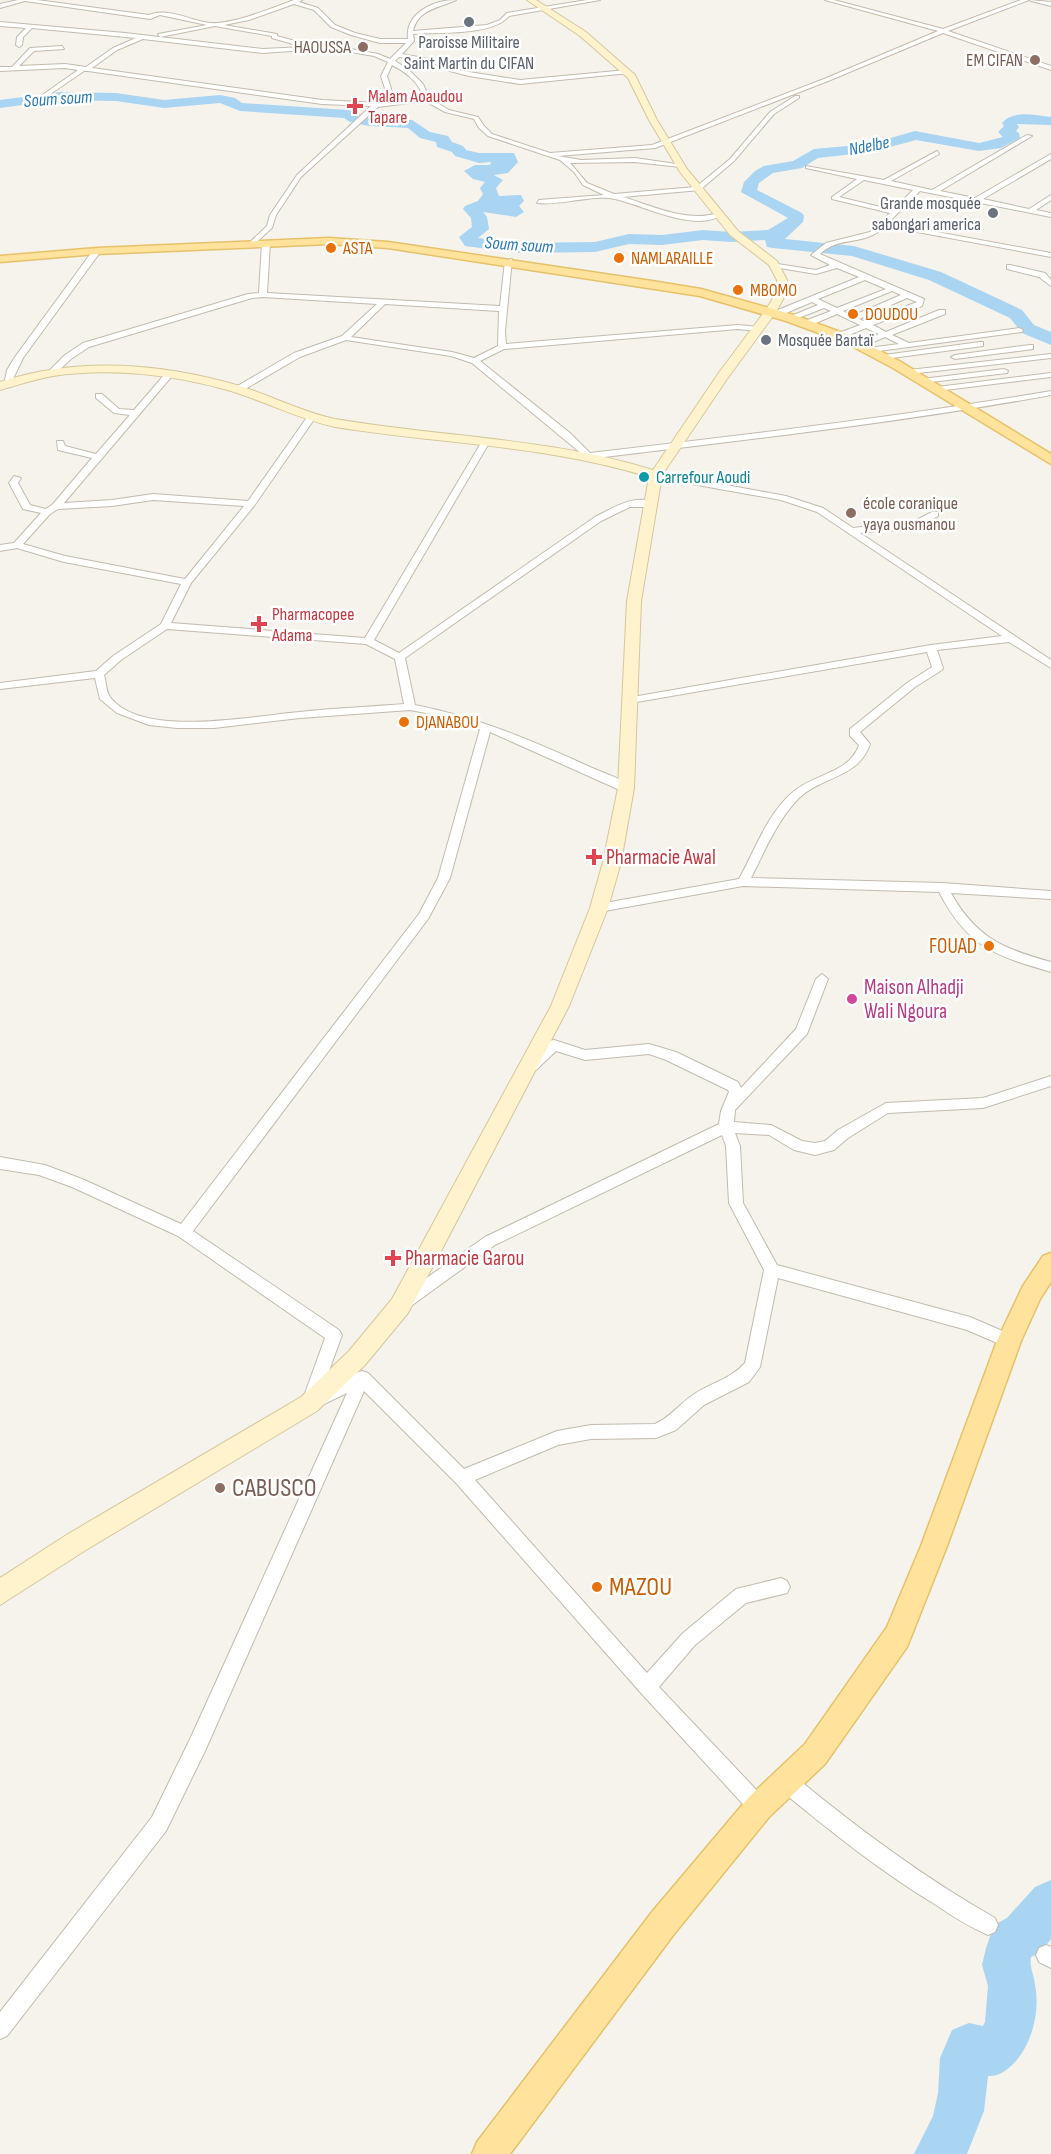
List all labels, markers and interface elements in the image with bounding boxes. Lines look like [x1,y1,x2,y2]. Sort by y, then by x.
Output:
marker: Paroisse Militaire Saint Martin du CIFAN [462,15,476,29]
place label: Paroisse Militaire Saint Martin du CIFAN [404,32,534,74]
place label: HAOUSSA [294,37,351,58]
marker: HAOUSSA [356,40,370,54]
place label: EM CIFAN [966,50,1023,71]
marker: EM CIFAN [1028,53,1042,67]
water label: Soum soum [23,86,93,112]
place label: Malam Aoaudou Tapare [368,86,463,128]
marker: Malam Aoaudou Tapare [346,97,364,115]
water label: Ndelbe [847,132,891,160]
place label: Grande mosquée sabongari america [872,193,981,235]
marker: Grande mosquée sabongari america [986,206,1000,220]
water label: Soum soum [484,232,554,258]
place label: ASTA [342,238,373,259]
marker: ASTA [324,241,338,255]
place label: NAMLARAILLE [631,248,713,269]
marker: NAMLARAILLE [612,251,626,265]
place label: MBOMO [750,280,797,301]
marker: MBOMO [731,283,745,297]
place label: DOUDOU [865,304,918,325]
marker: DOUDOU [846,307,860,321]
place label: Mosquée Bantaï [778,330,874,351]
marker: Mosquée Bantaï [759,333,773,347]
place label: Carrefour Aoudi [656,467,750,488]
marker: Carrefour Aoudi [637,470,651,484]
place label: école coranique yaya ousmanou [863,493,958,535]
marker: école coranique yaya ousmanou [844,506,858,520]
place label: Pharmacopee Adama [271,604,354,646]
marker: Pharmacopee Adama [250,615,268,633]
place label: DJANABOU [416,712,479,733]
marker: DJANABOU [397,715,411,729]
place label: Pharmacie Awal [606,845,716,870]
marker: Pharmacie Awal [587,850,601,864]
place label: FOUAD [929,934,977,959]
marker: FOUAD [982,939,996,953]
place label: Maison Alhadji Wali Ngoura [864,975,964,1024]
marker: Maison Alhadji Wali Ngoura [845,992,859,1006]
place label: Pharmacie Garou [405,1246,524,1271]
marker: Pharmacie Garou [386,1251,400,1265]
place label: CABUSCO [232,1473,317,1504]
marker: CABUSCO [213,1481,227,1495]
place label: MAZOU [609,1572,672,1603]
marker: MAZOU [590,1580,604,1594]

